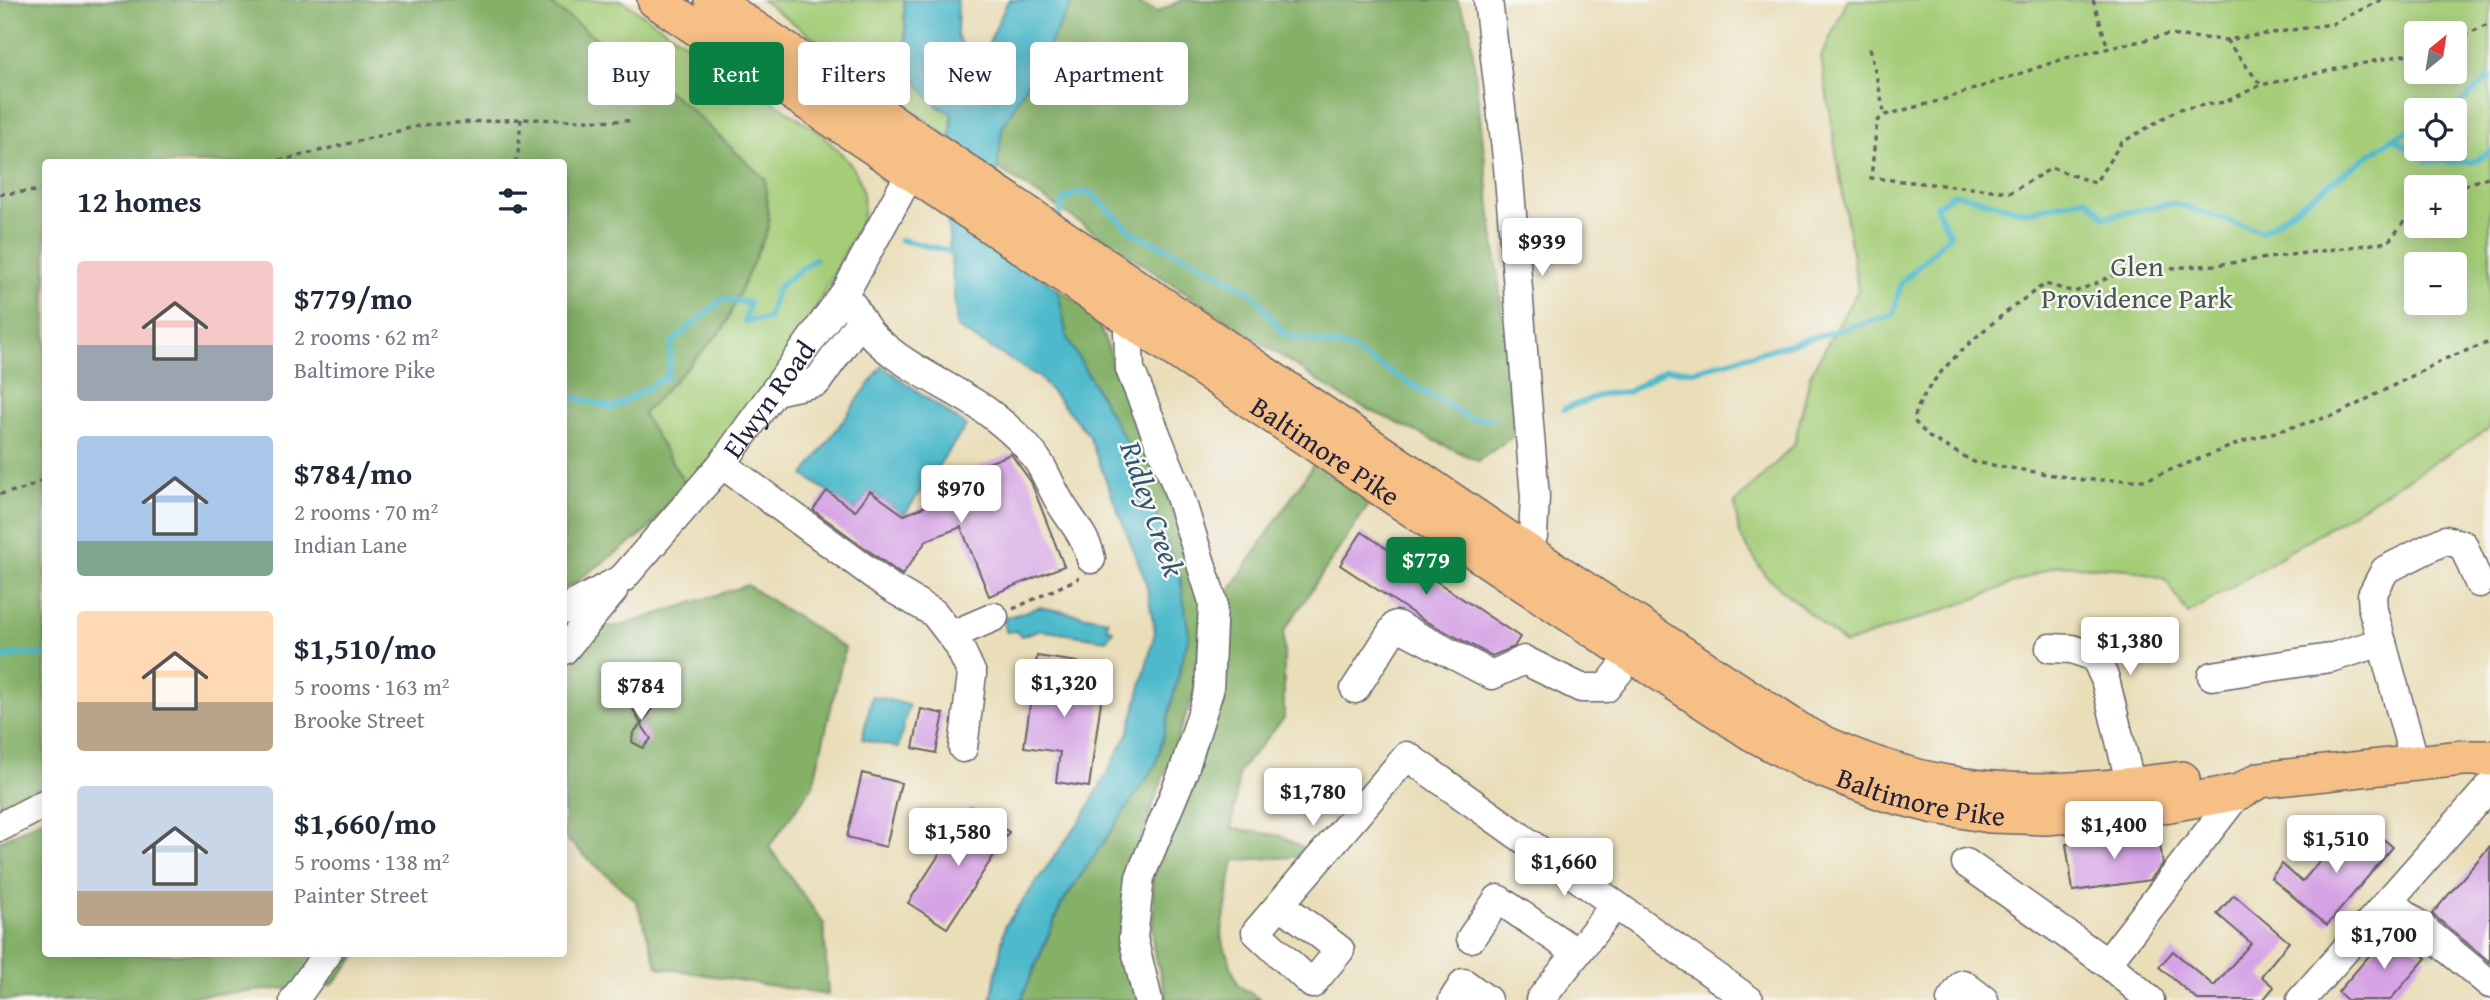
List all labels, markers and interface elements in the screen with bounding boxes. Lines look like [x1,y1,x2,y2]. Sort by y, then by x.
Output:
north arrow [2404,21,2468,84]
map controls [2404,21,2467,315]
chip: Buy [588,42,675,105]
chip: Rent [689,42,784,105]
chip: Filters [798,42,910,105]
chip: New [924,42,1016,105]
chip: Apartment [1030,42,1188,105]
button: locate [2404,98,2467,161]
button: + [2404,175,2467,238]
text: 12 homes [77,179,202,223]
icon: filters [494,182,532,220]
pin: $939 [1501,218,1583,278]
text: $939 [1518,224,1566,257]
park label: Glen Providence Park [2041,245,2233,318]
button: − [2404,252,2467,315]
text: $779/mo [294,276,412,320]
icon: home [133,289,217,373]
text: 2 rooms · 62 m² [294,320,438,353]
street label: Elwyn Road [712,331,825,466]
text: Baltimore Pike [294,353,435,386]
street label: Baltimore Pike [1243,385,1409,516]
water label: Ridley Creek [1109,434,1197,583]
text: $784/mo [294,451,412,495]
icon: home [133,464,217,548]
pin: $970 [920,466,1002,525]
text: $970 [937,471,985,504]
text: 2 rooms · 70 m² [294,495,438,528]
text: Indian Lane [294,528,407,561]
pin: $779 [1385,538,1467,597]
text: $779 [1402,543,1450,576]
pin: $1,380 [2073,618,2187,677]
text: $1,380 [2097,623,2163,656]
text: $1,510/mo [294,626,436,670]
icon: home [133,639,217,723]
pin: $1,320 [1007,660,1121,719]
pin: $784 [600,662,682,722]
text: $1,320 [1031,665,1097,698]
text: $784 [617,668,665,701]
text: 5 rooms · 163 m² [294,670,449,703]
text: Brooke Street [294,703,425,736]
street label: Baltimore Pike [1831,756,2006,836]
pin: $1,780 [1256,768,1370,828]
text: $1,780 [1280,774,1346,807]
text: $1,660/mo [294,801,436,845]
pin: $1,400 [2057,802,2171,861]
text: $1,400 [2081,807,2147,840]
pin: $1,580 [901,808,1015,868]
icon: home [133,814,217,898]
text: $1,580 [925,814,991,847]
pin: $1,510 [2279,816,2393,875]
text: $1,510 [2303,821,2369,854]
pin: $1,660 [1507,838,1621,898]
text: $1,660 [1531,844,1597,877]
text: 5 rooms · 138 m² [294,845,449,878]
text: Painter Street [294,878,428,911]
pin: $1,700 [2327,912,2441,971]
text: $1,700 [2351,917,2417,950]

